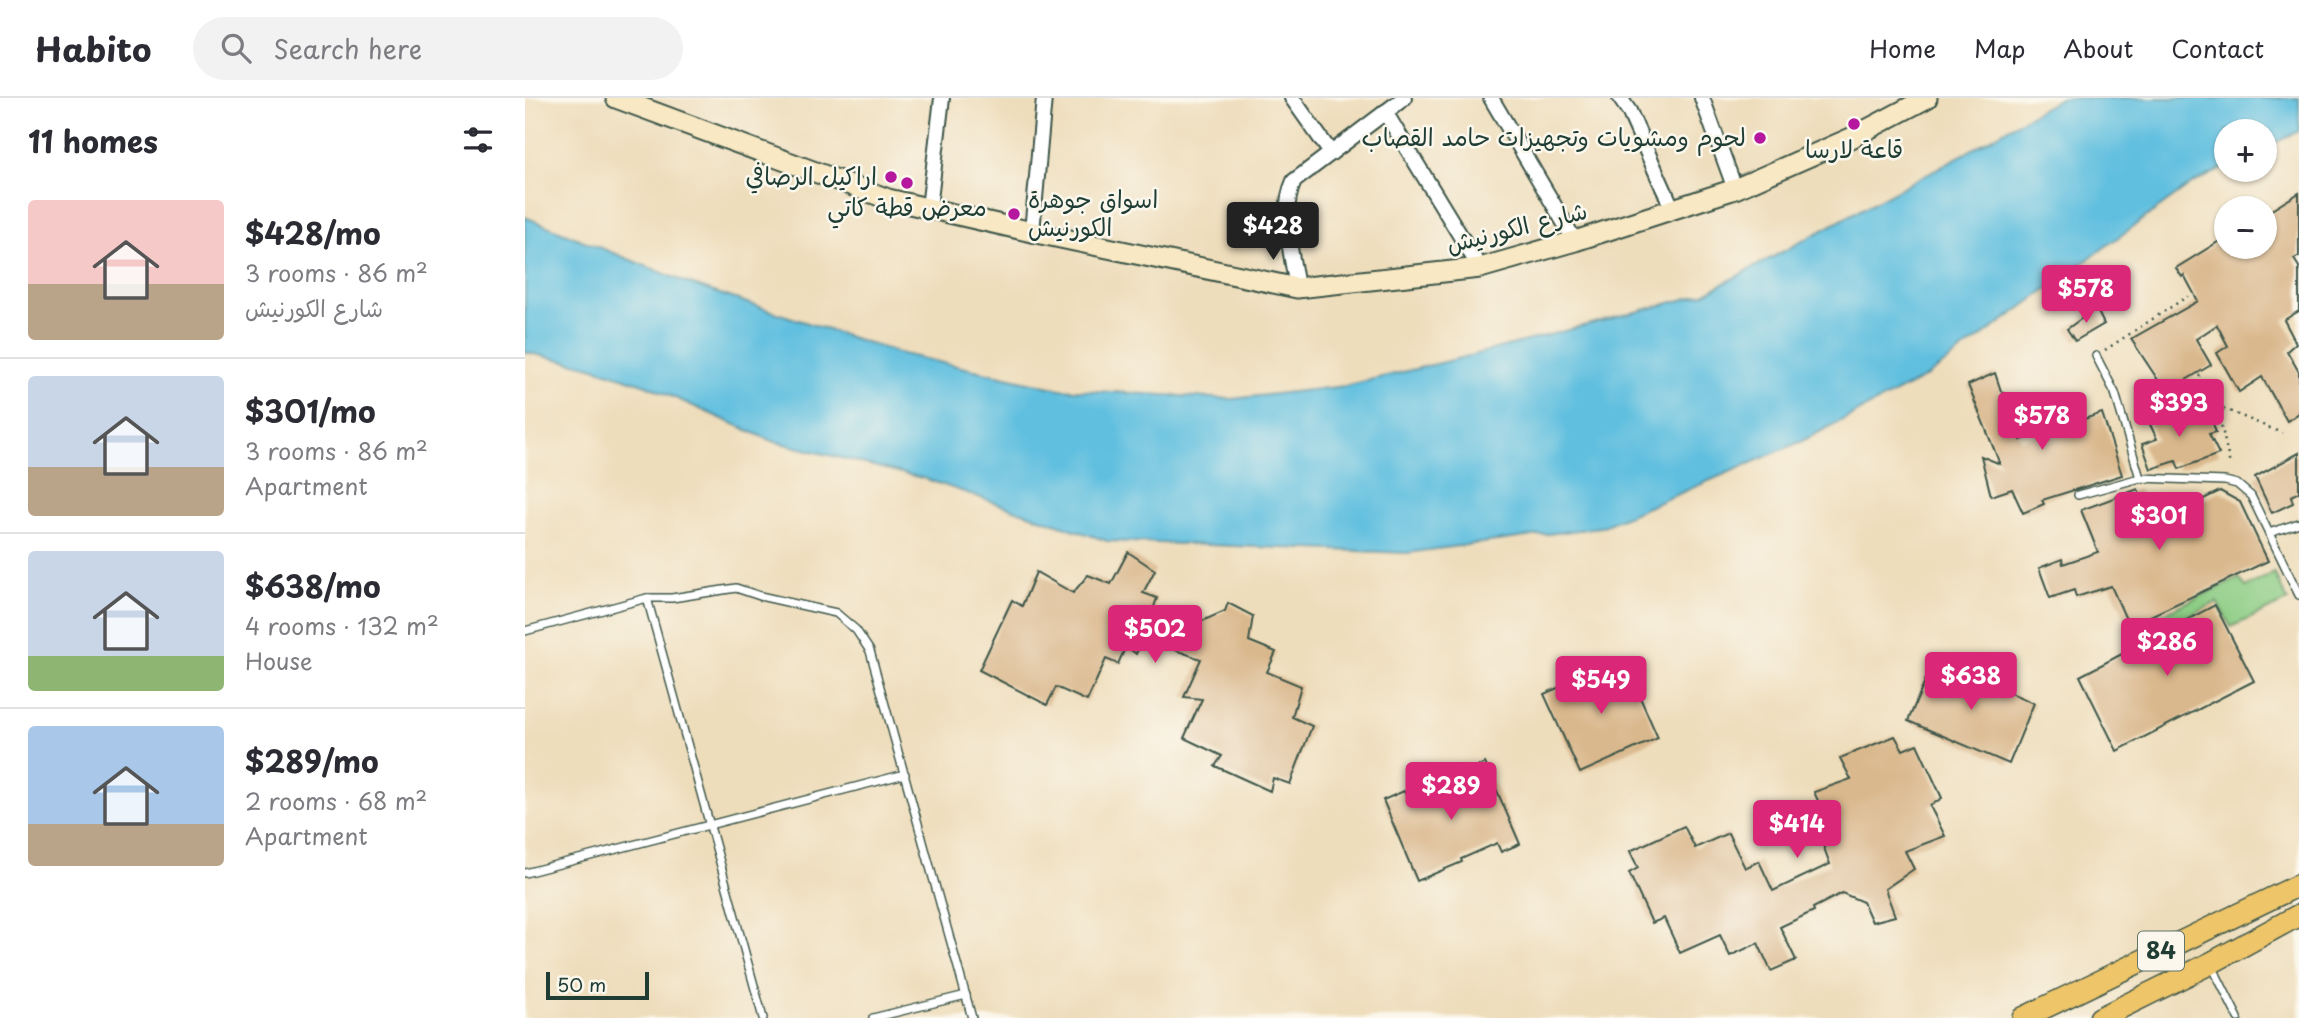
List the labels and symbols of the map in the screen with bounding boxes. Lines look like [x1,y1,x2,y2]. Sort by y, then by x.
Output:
marker: قاعة لارسا [1846,116,1862,132]
place label: لحوم ومشويات وتجهيزات حامد القصاب [1362,118,1746,156]
marker: لحوم ومشويات وتجهيزات حامد القصاب [1752,130,1768,146]
place label: قاعة لارسا [1805,130,1903,166]
place label: اراكيل الرصافي [746,157,877,194]
marker: اراكيل الرصافي [883,169,899,185]
marker: معرض قطة كاتي [899,175,915,191]
place label: اسواق جوهرة الكورنيش [1028,180,1158,244]
place label: معرض قطة كاتي [827,188,987,229]
street label: شارع الكورنيش [1442,191,1591,262]
pin: $428 [1232,202,1314,262]
marker: اسواق جوهرة الكورنيش [1006,206,1022,222]
pin: $578 [2045,266,2127,325]
pin: $393 [2138,380,2220,439]
pin: $578 [2001,392,2083,452]
pin: $301 [2118,492,2200,552]
pin: $502 [1114,606,1196,665]
pin: $286 [2126,618,2208,678]
pin: $638 [1930,652,2012,712]
pin: $549 [1560,656,1642,716]
pin: $289 [1410,762,1492,822]
pin: $414 [1756,800,1838,860]
road number: 84 [2138,932,2184,971]
scale bar [546,969,649,1001]

